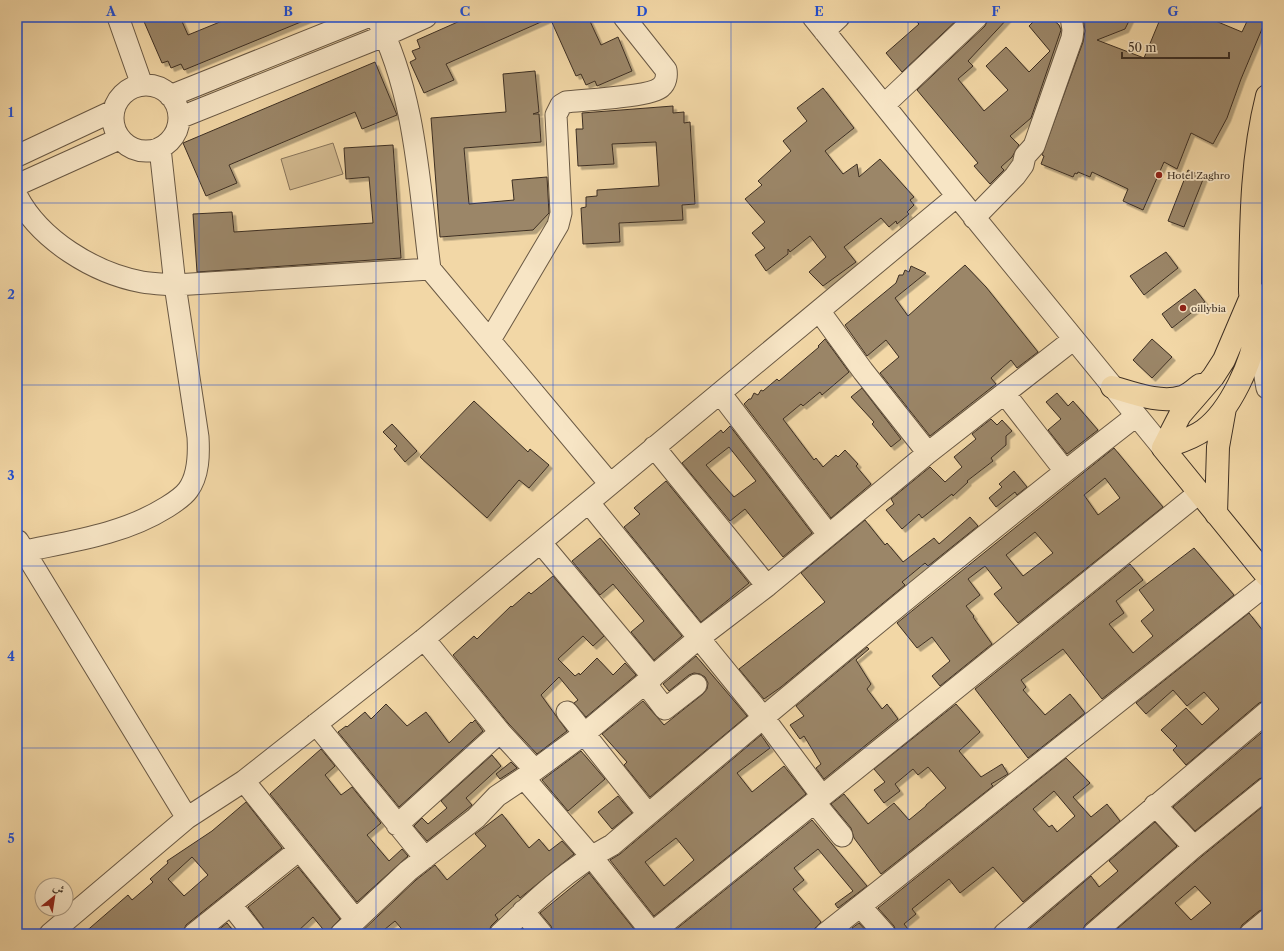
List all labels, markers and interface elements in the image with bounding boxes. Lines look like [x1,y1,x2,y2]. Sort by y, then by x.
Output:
text: A [105,3,117,19]
text: B [283,3,293,19]
text: C [460,3,470,19]
text: D [636,3,648,19]
text: E [814,3,824,19]
text: F [992,3,1001,19]
text: G [1167,3,1179,19]
scale bar [1122,34,1229,60]
text: 50 m [1128,40,1157,55]
text: 1 [8,104,14,120]
place label: Hotel Zaghro [1167,169,1230,182]
marker: Hotel Zaghro [1154,170,1164,180]
text: 2 [7,286,15,302]
place label: oillybia [1191,302,1227,315]
marker: oillybia [1178,303,1188,313]
text: 3 [7,467,15,483]
text: 4 [7,648,15,664]
text: 5 [7,830,15,846]
north arrow [34,877,74,917]
text: ش [51,880,67,897]

